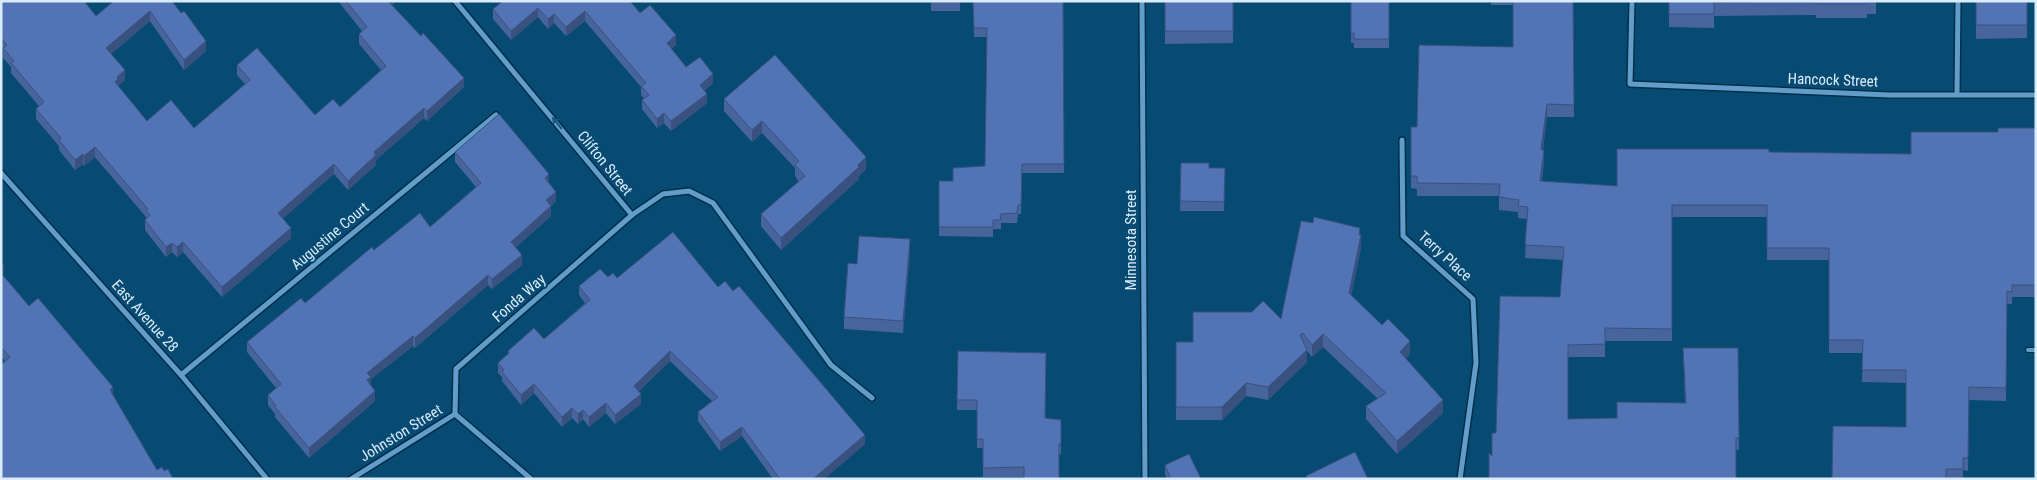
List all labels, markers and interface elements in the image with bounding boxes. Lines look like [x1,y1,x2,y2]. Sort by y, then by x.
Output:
street label: Hancock Street [1787,69,1879,91]
one-way arrow [551,117,562,130]
street label: Clifton Street [574,127,636,199]
street label: Minnesota Street [1122,190,1140,290]
street label: Augustine Court [288,198,372,274]
street label: Terry Place [1414,227,1476,285]
street label: Fonda Way [489,270,549,326]
street label: East Avenue 28 [108,276,182,356]
street label: Johnston Street [356,401,446,465]

